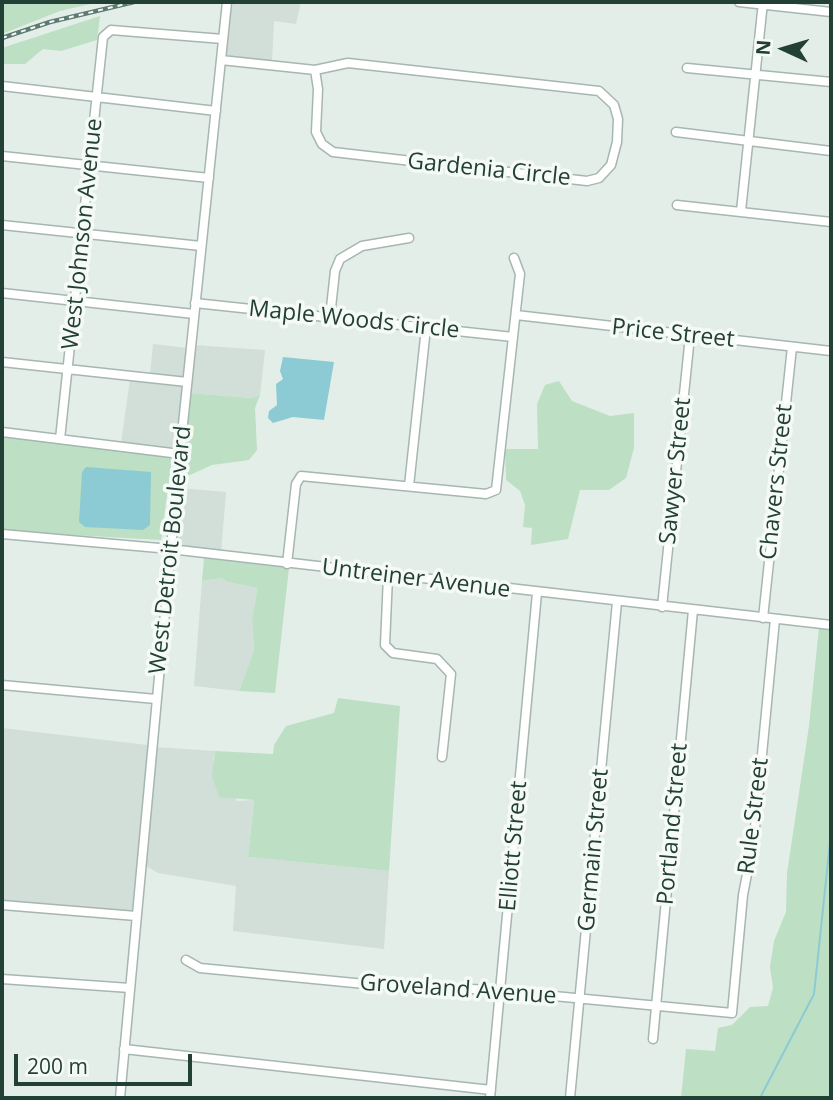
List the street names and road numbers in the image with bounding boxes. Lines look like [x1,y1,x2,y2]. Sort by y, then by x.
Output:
street label: West Johnson Avenue [57,117,109,351]
street label: Gardenia Circle [406,148,572,192]
street label: Maple Woods Circle [247,295,461,345]
street label: Price Street [610,314,736,354]
street label: Sawyer Street [655,396,697,546]
street label: Chavers Street [755,403,799,561]
street label: West Detroit Boulevard [144,424,198,676]
street label: Untreiner Avenue [320,554,512,604]
street label: Portland Street [652,742,694,906]
street label: Rule Street [733,756,775,876]
street label: Germain Street [573,767,615,933]
street label: Elliott Street [495,780,533,912]
street label: Groveland Avenue [359,969,557,1011]

